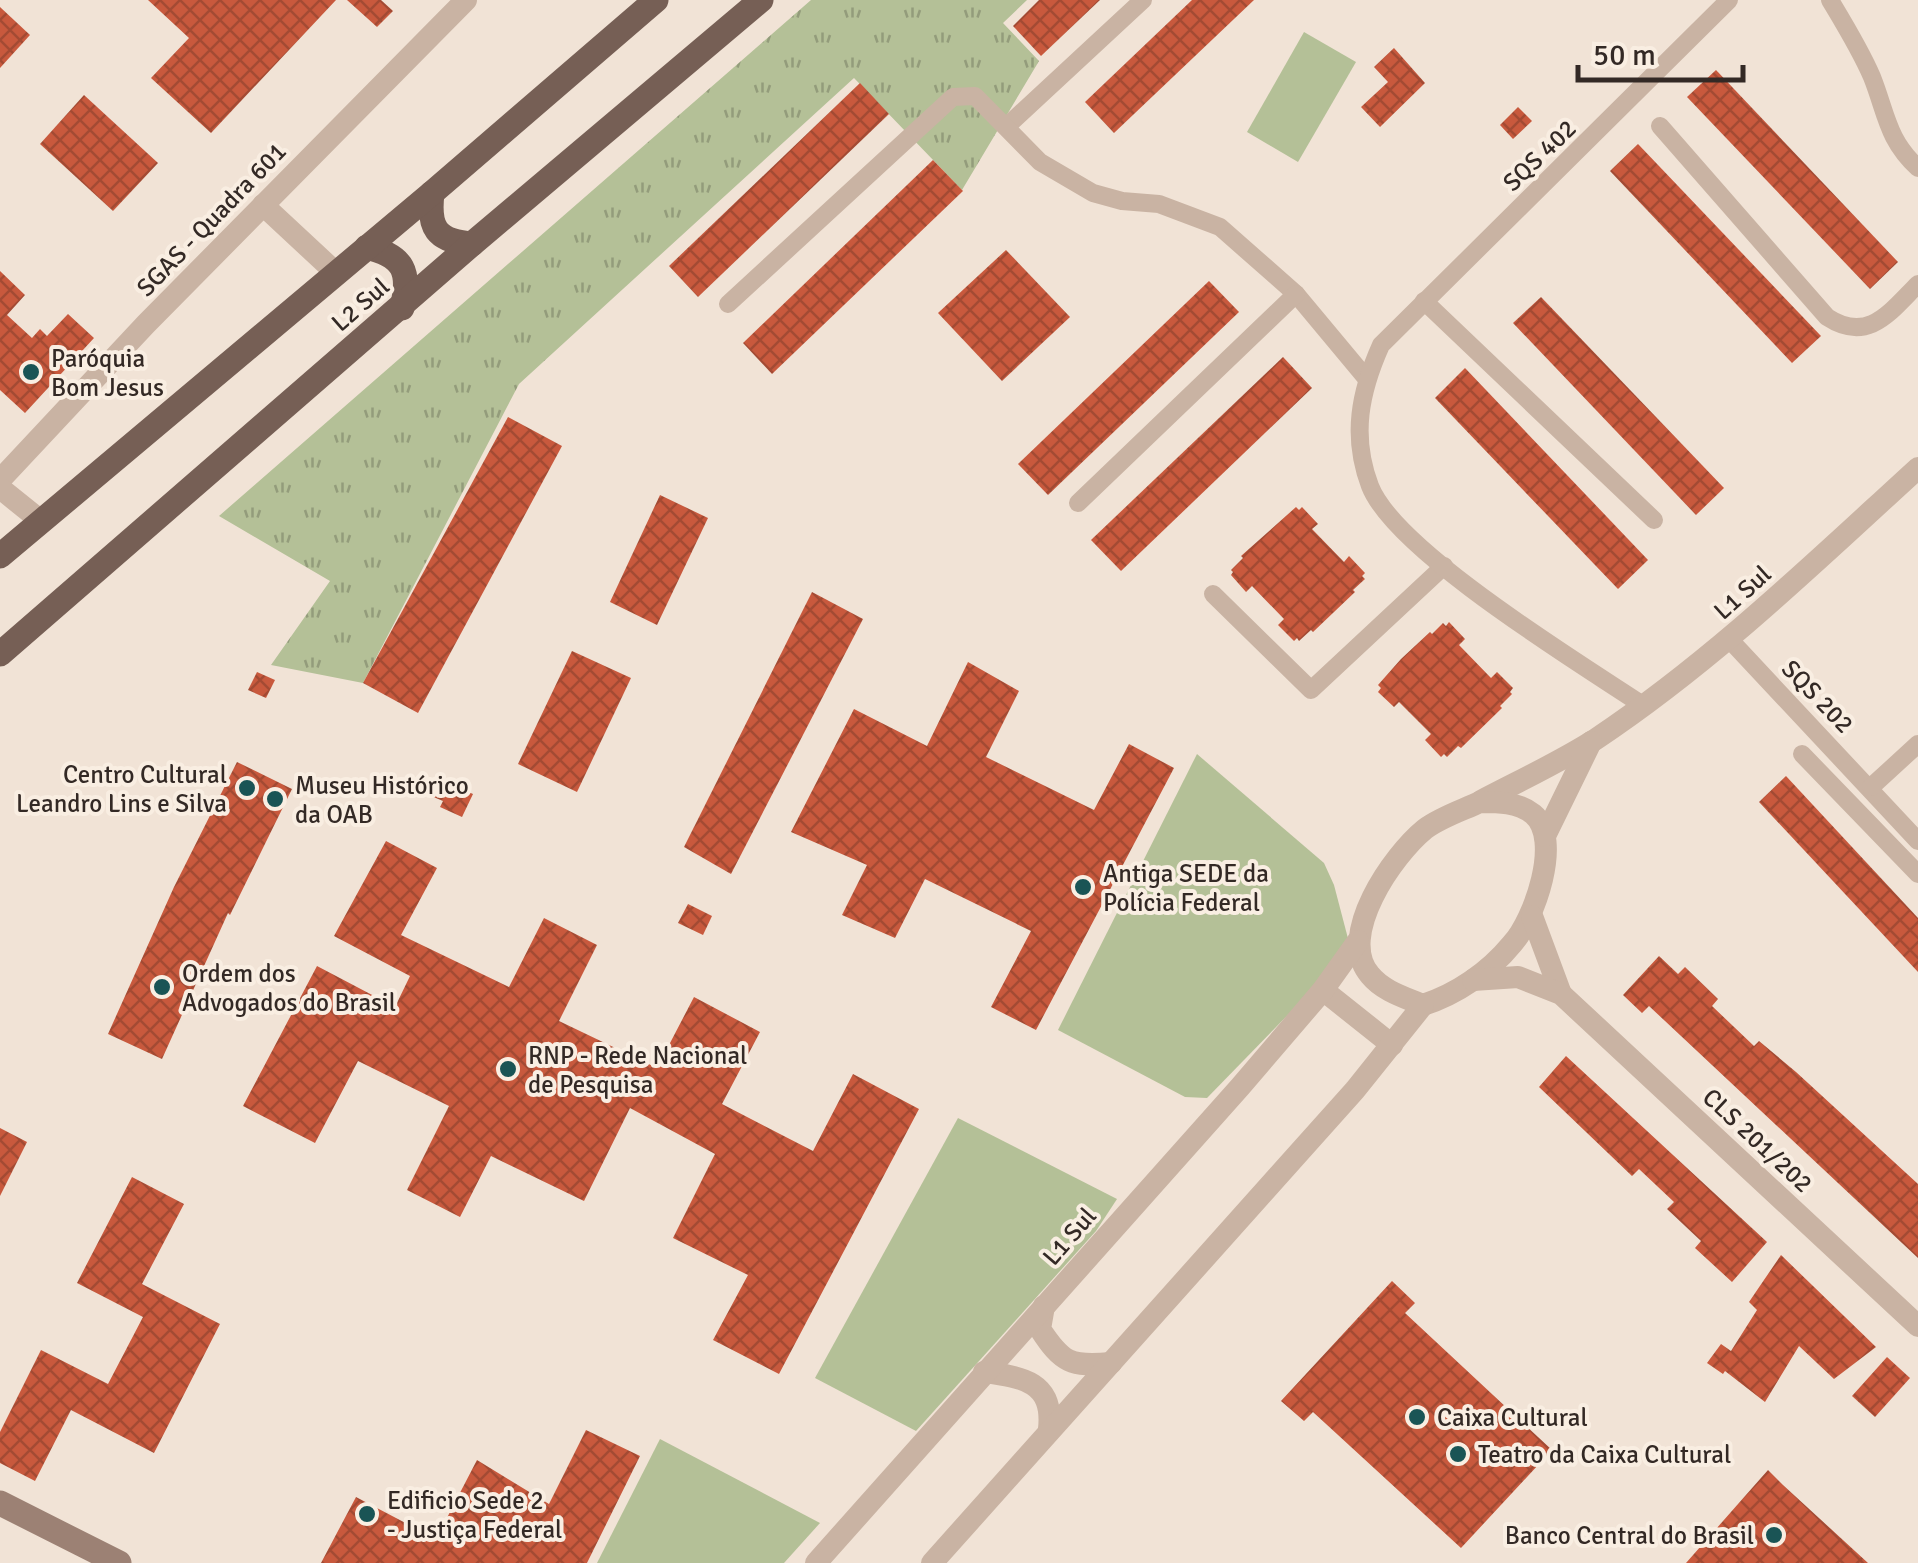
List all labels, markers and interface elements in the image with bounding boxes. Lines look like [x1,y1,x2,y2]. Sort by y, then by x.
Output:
scale bar [1578,20,1743,82]
text: 50 m [1593,37,1656,74]
street label: SQS 402 [1496,113,1582,198]
street label: SGAS - Quadra 601 [130,136,293,303]
street label: L2 Sul [325,271,396,338]
place label: Paróquia Bom Jesus [51,343,164,403]
marker: Paróquia Bom Jesus [20,361,42,383]
street label: L1 Sul [1707,559,1777,626]
street label: SQS 202 [1775,653,1860,739]
place label: Centro Cultural Leandro Lins e Silva [16,759,227,819]
place label: Museu Histórico da OAB [295,770,469,830]
marker: Centro Cultural Leandro Lins e Silva [236,777,258,799]
marker: Museu Histórico da OAB [264,788,286,810]
place label: Antiga SEDE da Polícia Federal [1103,858,1269,918]
marker: Antiga SEDE da Polícia Federal [1072,876,1094,898]
place label: Ordem dos Advogados do Brasil [182,958,396,1018]
marker: Ordem dos Advogados do Brasil [151,976,173,998]
place label: RNP - Rede Nacional de Pesquisa [528,1040,747,1100]
marker: RNP - Rede Nacional de Pesquisa [497,1058,519,1080]
street label: CLS 201/202 [1696,1082,1819,1199]
street label: L1 Sul [1036,1201,1103,1272]
place label: Caixa Cultural [1437,1402,1588,1433]
marker: Caixa Cultural [1406,1406,1428,1428]
place label: Teatro da Caixa Cultural [1478,1439,1731,1470]
marker: Teatro da Caixa Cultural [1447,1443,1469,1465]
place label: Edificio Sede 2 - Justiça Federal [387,1485,562,1545]
marker: Edificio Sede 2 - Justiça Federal [356,1503,378,1525]
place label: Banco Central do Brasil [1505,1520,1754,1551]
marker: Banco Central do Brasil [1763,1524,1785,1546]

